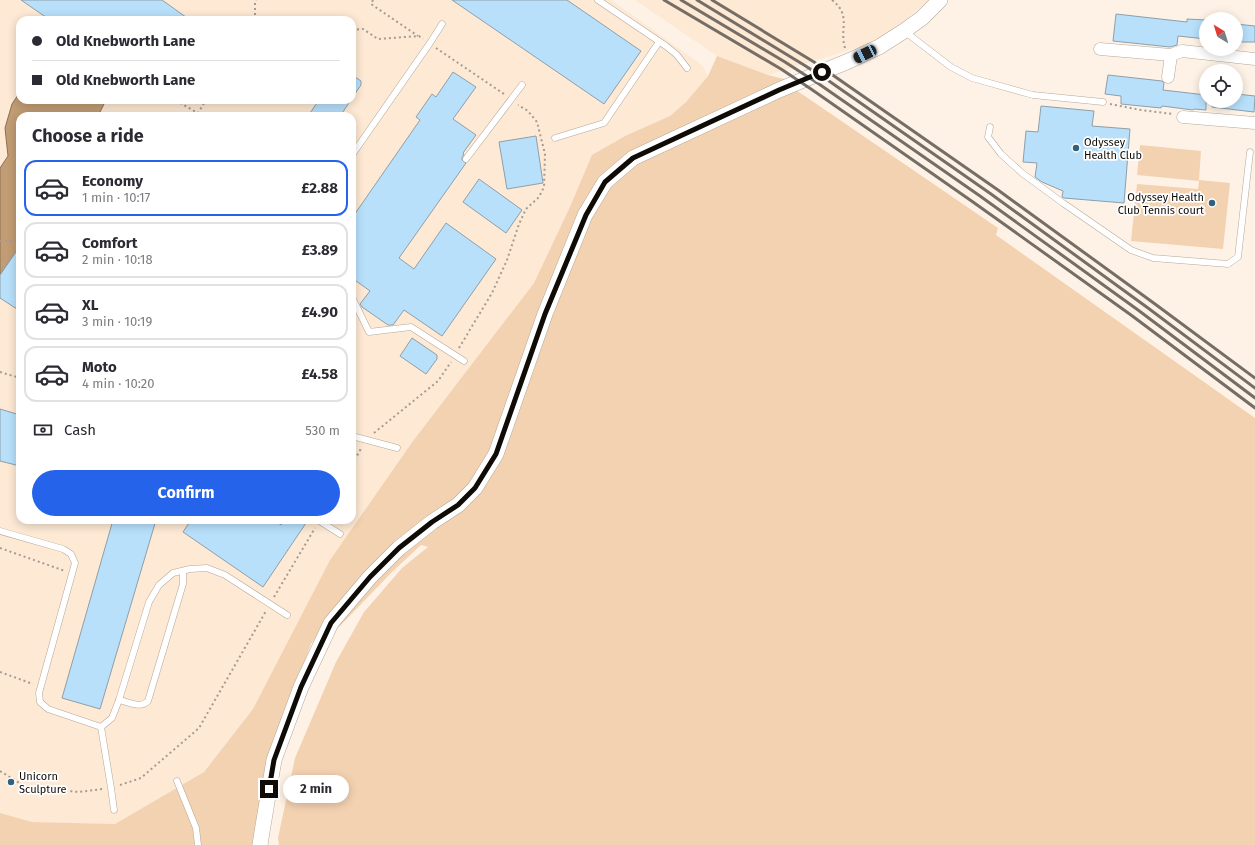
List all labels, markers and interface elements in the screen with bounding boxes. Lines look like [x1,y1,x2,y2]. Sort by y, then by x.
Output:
north arrow [1199,12,1243,56]
map controls [1199,12,1243,108]
text: Old Knebworth Lane [56,32,195,50]
car [852,43,878,65]
route start [813,63,831,81]
button: locate [1199,64,1243,108]
text: Old Knebworth Lane [56,71,195,89]
text: Choose a ride [32,125,144,147]
place label: Odyssey Health Club [1084,136,1142,162]
marker: Odyssey Health Club [1071,143,1081,153]
icon: car [34,170,70,206]
text: Economy [82,172,143,190]
text: £2.88 [301,179,338,197]
text: 1 min · 10:17 [82,190,150,205]
place label: Odyssey Health Club Tennis court [1118,191,1204,217]
marker: Odyssey Health Club Tennis court [1207,198,1217,208]
icon: car [34,232,70,268]
text: Comfort [82,234,138,252]
text: £3.89 [302,241,338,259]
text: 2 min · 10:18 [82,252,153,267]
icon: car [34,294,70,330]
text: XL [82,296,98,314]
text: £4.90 [301,303,338,321]
text: 3 min · 10:19 [82,314,152,329]
icon: car [34,356,70,392]
text: Moto [82,358,117,376]
text: £4.58 [301,365,338,383]
text: 4 min · 10:20 [82,376,155,391]
icon: cash [32,419,54,441]
text: Cash [64,421,96,439]
text: 530 m [305,423,340,438]
button: Confirm [32,470,340,516]
place label: Unicorn Sculpture [19,770,67,796]
callout: 2 min [283,775,349,803]
marker: Unicorn Sculpture [6,777,16,787]
route end [260,780,278,798]
text: 2 min [300,781,332,796]

